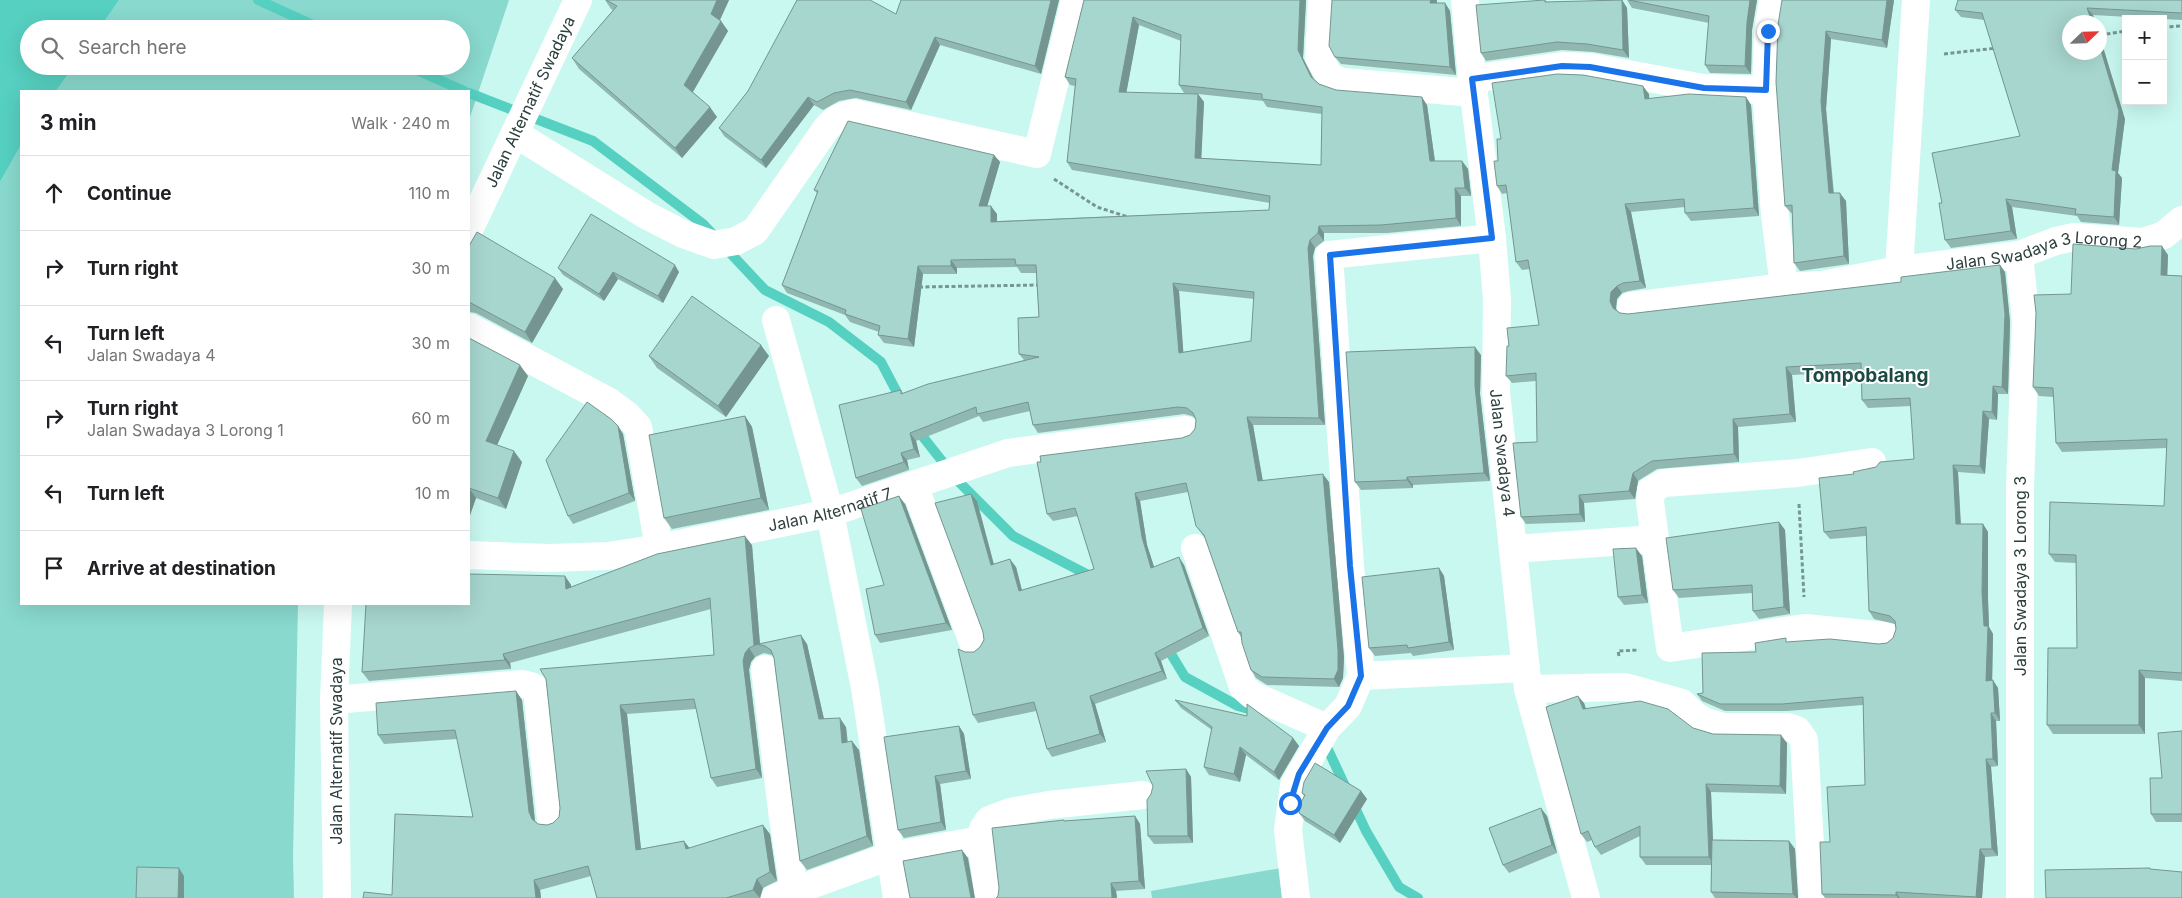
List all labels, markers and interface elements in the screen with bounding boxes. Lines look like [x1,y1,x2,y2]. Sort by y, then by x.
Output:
street label: Jalan Alternatif Swadaya [481,13,579,191]
north arrow [2062,15,2107,60]
map controls [2122,15,2167,105]
button: + [2122,15,2167,60]
search box [20,20,470,75]
route end [1757,20,1780,43]
icon: search [38,34,66,62]
text: Search here [78,36,187,59]
button: − [2122,60,2167,105]
text: 3 min [40,110,96,135]
text: Walk · 240 m [351,113,450,133]
icon: ahead [40,179,68,207]
text: Continue [87,182,172,205]
text: 110 m [408,183,450,203]
street label: Jalan Swadaya 3 Lorong 2 [1945,227,2143,274]
icon: right [40,254,68,282]
text: Turn right [87,257,178,280]
text: 30 m [412,258,450,278]
text: Turn left [87,322,165,345]
icon: left [40,329,68,357]
text: 30 m [412,333,450,353]
text: Jalan Swadaya 4 [87,345,216,365]
district label: Tompobalang [1801,364,1929,387]
street label: Jalan Swadaya 4 [1486,388,1519,518]
text: Turn right [87,397,178,420]
icon: right [40,404,68,432]
text: 60 m [411,408,450,428]
text: Jalan Swadaya 3 Lorong 1 [87,420,284,440]
street label: Jalan Swadaya 3 Lorong 3 [2010,476,2030,676]
icon: left [40,479,68,507]
text: Turn left [87,482,165,505]
text: 10 m [415,483,450,503]
street label: Jalan Alternatif 7 [766,483,894,535]
icon: arrive [40,554,68,582]
text: Arrive at destination [87,557,276,580]
street label: Jalan Alternatif Swadaya [326,657,346,845]
route start [1279,792,1302,815]

